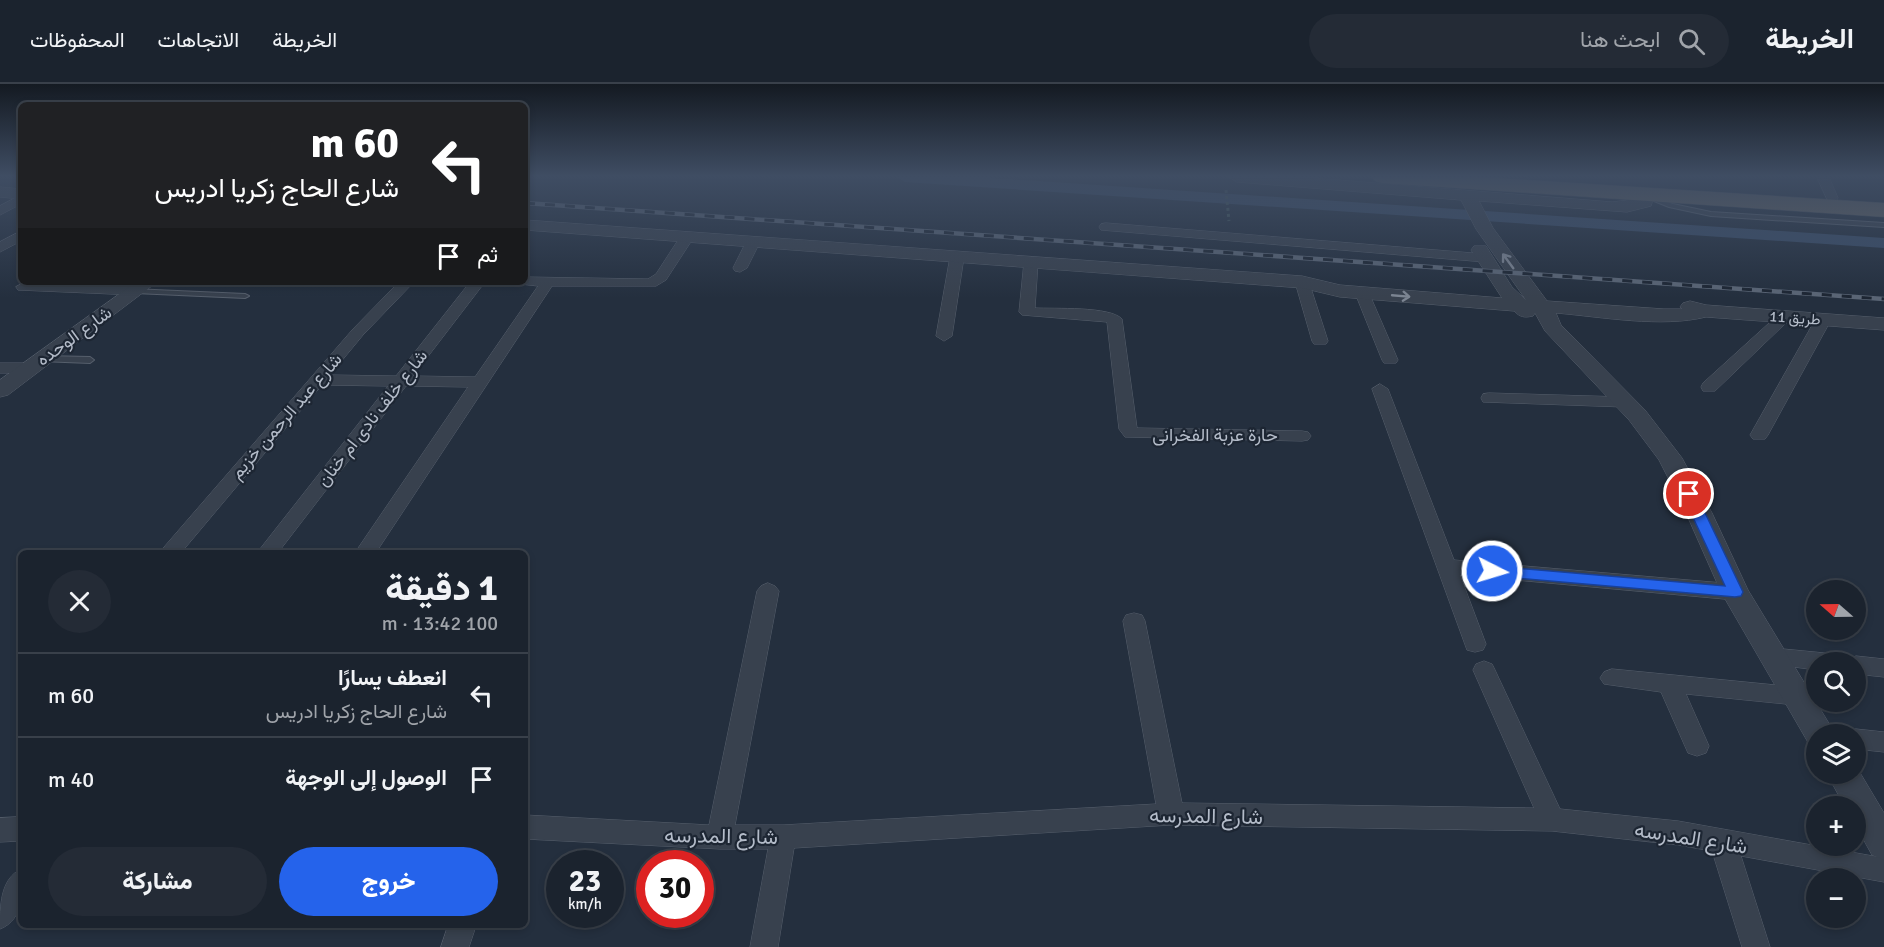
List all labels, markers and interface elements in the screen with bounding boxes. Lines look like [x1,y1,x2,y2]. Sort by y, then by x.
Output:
search box [1309,14,1729,68]
text: الخريطة [1765,22,1854,56]
icon: search [1675,25,1708,58]
text: ابحث هنا [1580,26,1660,53]
text: المحفوظات [30,27,125,53]
text: الاتجاهات [158,27,239,53]
text: الخريطة [272,27,337,53]
text: 60 m [310,118,399,169]
icon: left [420,126,498,204]
text: شارع الحاج زكريا ادريس [154,172,399,205]
icon: arrive [432,240,465,273]
text: ثم [477,241,498,268]
one-way arrow [1502,253,1515,269]
one-way arrow [1391,291,1410,302]
street label: شارع الوحده [32,301,116,371]
street label: طريق 11 [1769,307,1821,330]
street label: شارع خلف نادى ام خنان [312,345,433,491]
street label: شارع عبد الرحمن خزيم [225,349,347,484]
street label: حارة عزبة الفخرانى [1152,424,1278,446]
pin [1663,468,1714,519]
icon: arrive [1672,477,1705,510]
position arrow [1460,539,1524,603]
text: 1 دقيقة [385,566,498,611]
button: close [48,570,111,633]
north arrow [1806,580,1866,640]
map controls [1806,580,1866,928]
text: 100 m · 13:42 [382,611,498,636]
button: search [1806,652,1866,712]
text: انعطف يسارًا [338,664,447,691]
icon: left [465,679,498,712]
text: 60 m [48,682,94,709]
text: شارع الحاج زكريا ادريس [266,699,447,724]
button: layers [1806,724,1866,784]
icon: arrive [465,763,498,796]
text: الوصول إلى الوجهة [285,764,447,791]
text: 40 m [48,766,94,793]
button: + [1806,796,1866,856]
street label: شارع المدرسه [1149,802,1263,831]
street label: شارع المدرسه [1633,816,1749,861]
street label: شارع المدرسه [664,822,778,851]
button: مشاركة [48,847,267,916]
button: خروج [279,847,498,916]
speed limit sign: 30 [636,850,714,928]
text: 23 [569,863,601,900]
button: − [1806,868,1866,928]
text: km/h [568,895,602,913]

